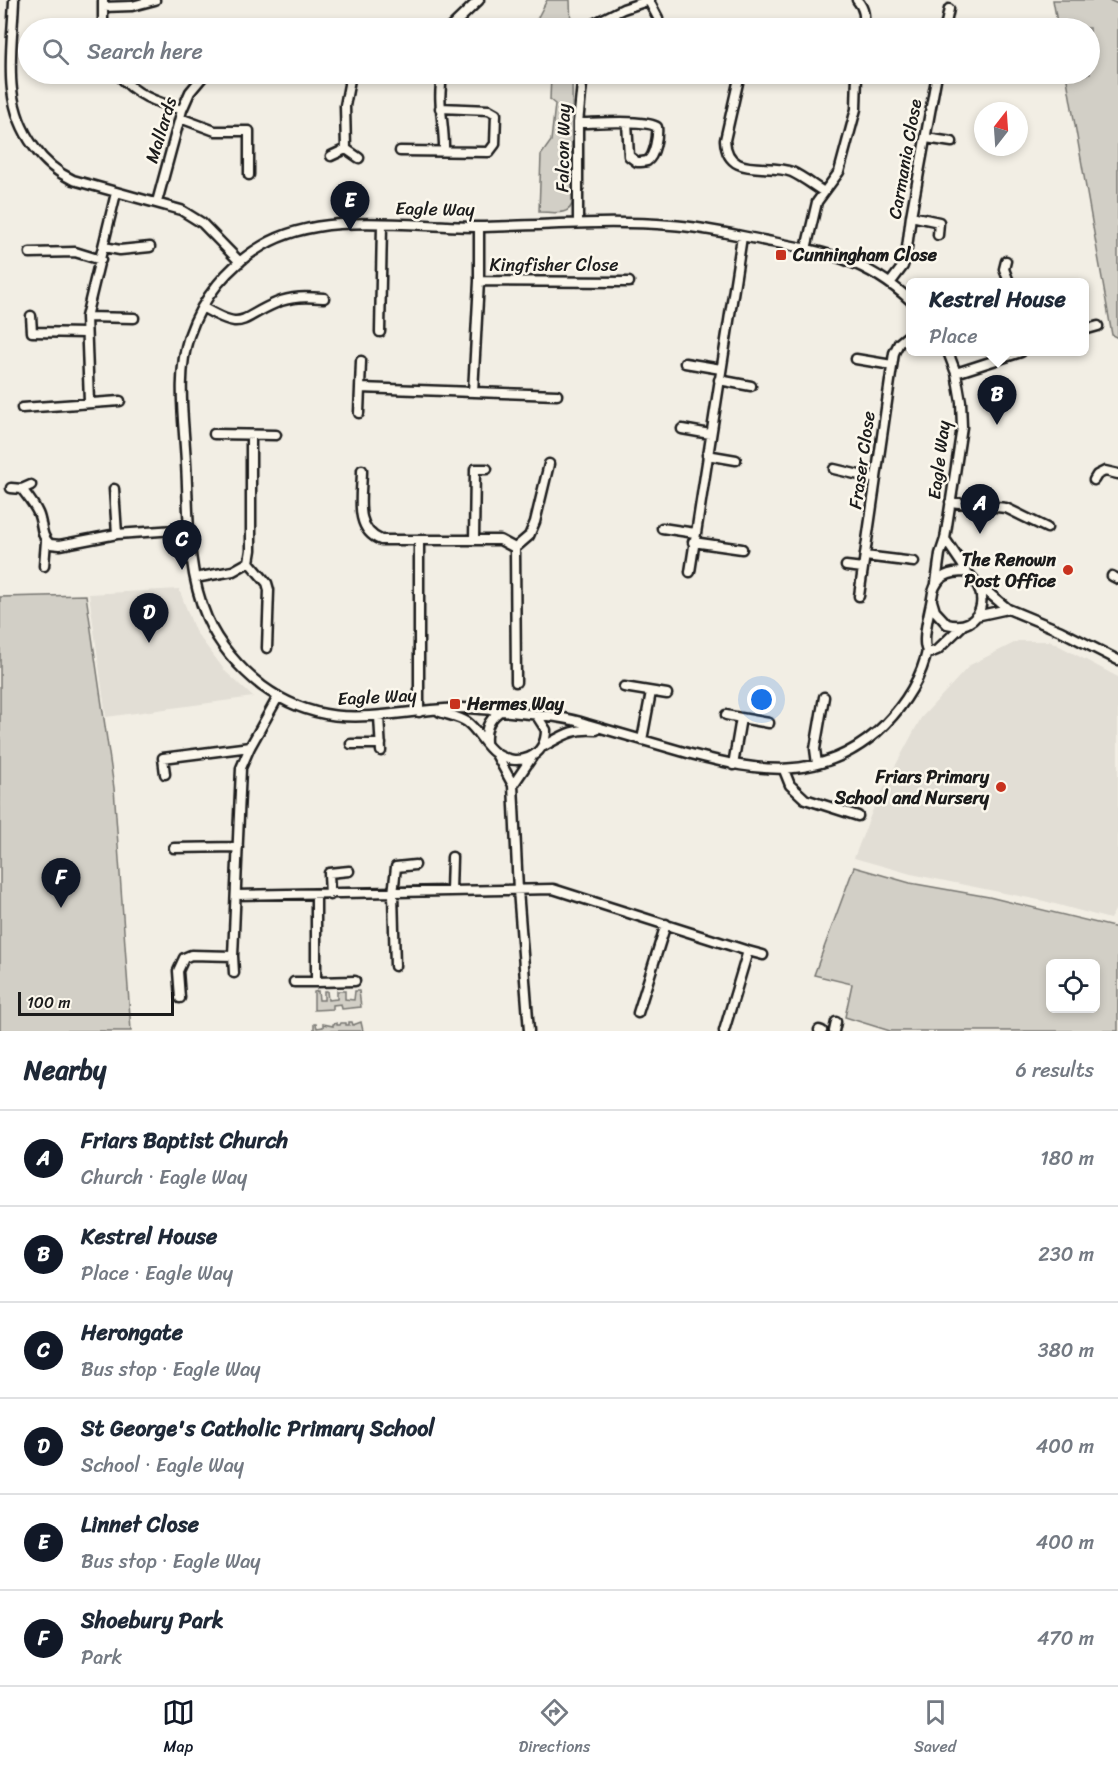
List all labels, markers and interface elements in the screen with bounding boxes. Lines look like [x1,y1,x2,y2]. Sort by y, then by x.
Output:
search box [18,18,1100,84]
text: Search here [87,32,203,71]
icon: search [39,35,72,68]
street label: Mallards [136,92,186,167]
street label: Carmania Close [879,96,931,222]
north arrow [974,102,1028,156]
street label: Falcon Way [546,103,580,193]
pin: E [330,182,370,231]
street label: Eagle Way [395,192,476,226]
place label: Cunningham Close [792,239,938,271]
marker: Cunningham Close [774,248,788,262]
street label: Kingfisher Close [490,249,618,281]
popup [906,278,1089,356]
text: Kestrel House [929,280,1066,319]
text: Place [929,319,977,354]
pin: B [978,376,1016,425]
street label: Fraser Close [839,409,885,511]
street label: Eagle Way [918,418,960,501]
pin: A [960,484,1000,534]
pin: C [162,520,201,570]
place label: The Renown Post Office [962,544,1057,597]
marker: The Renown Post Office [1061,563,1075,577]
pin: D [130,594,168,643]
street label: Eagle Way [337,679,418,715]
your location [747,685,776,714]
place label: Hermes Way [466,688,564,720]
marker: Hermes Way [448,697,462,711]
place label: Friars Primary School and Nursery [834,761,990,814]
marker: Friars Primary School and Nursery [994,780,1008,794]
pin: F [42,858,80,908]
map controls [1046,959,1100,1013]
button: locate [1046,959,1100,1013]
text: 100 m [27,988,71,1017]
scale bar [18,989,174,1016]
text: Nearby [24,1047,106,1093]
text: 6 results [1015,1053,1094,1088]
text: Friars Baptist Church [81,1121,288,1160]
text: A [37,1141,50,1176]
text: 180 m [1040,1141,1094,1176]
text: Church · Eagle Way [81,1160,247,1195]
text: Kestrel House [81,1217,217,1256]
text: B [37,1237,50,1272]
text: 230 m [1038,1237,1094,1272]
text: Place · Eagle Way [81,1256,233,1291]
text: Herongate [81,1313,183,1352]
text: C [37,1333,50,1368]
text: 380 m [1038,1333,1094,1368]
text: Bus stop · Eagle Way [81,1352,261,1387]
text: St George's Catholic Primary School [81,1409,435,1448]
text: D [38,1429,49,1464]
text: 400 m [1036,1429,1094,1464]
text: School · Eagle Way [81,1448,244,1483]
text: Linnet Close [81,1505,199,1544]
text: E [38,1525,49,1560]
text: 400 m [1036,1525,1094,1560]
text: Bus stop · Eagle Way [81,1544,261,1579]
text: Shoebury Park [81,1601,224,1640]
text: F [38,1621,49,1656]
text: 470 m [1037,1621,1094,1656]
text: Park [81,1640,122,1675]
tab: Map [162,1696,195,1761]
tab: Directions [519,1696,590,1761]
tab: Saved [914,1696,956,1761]

